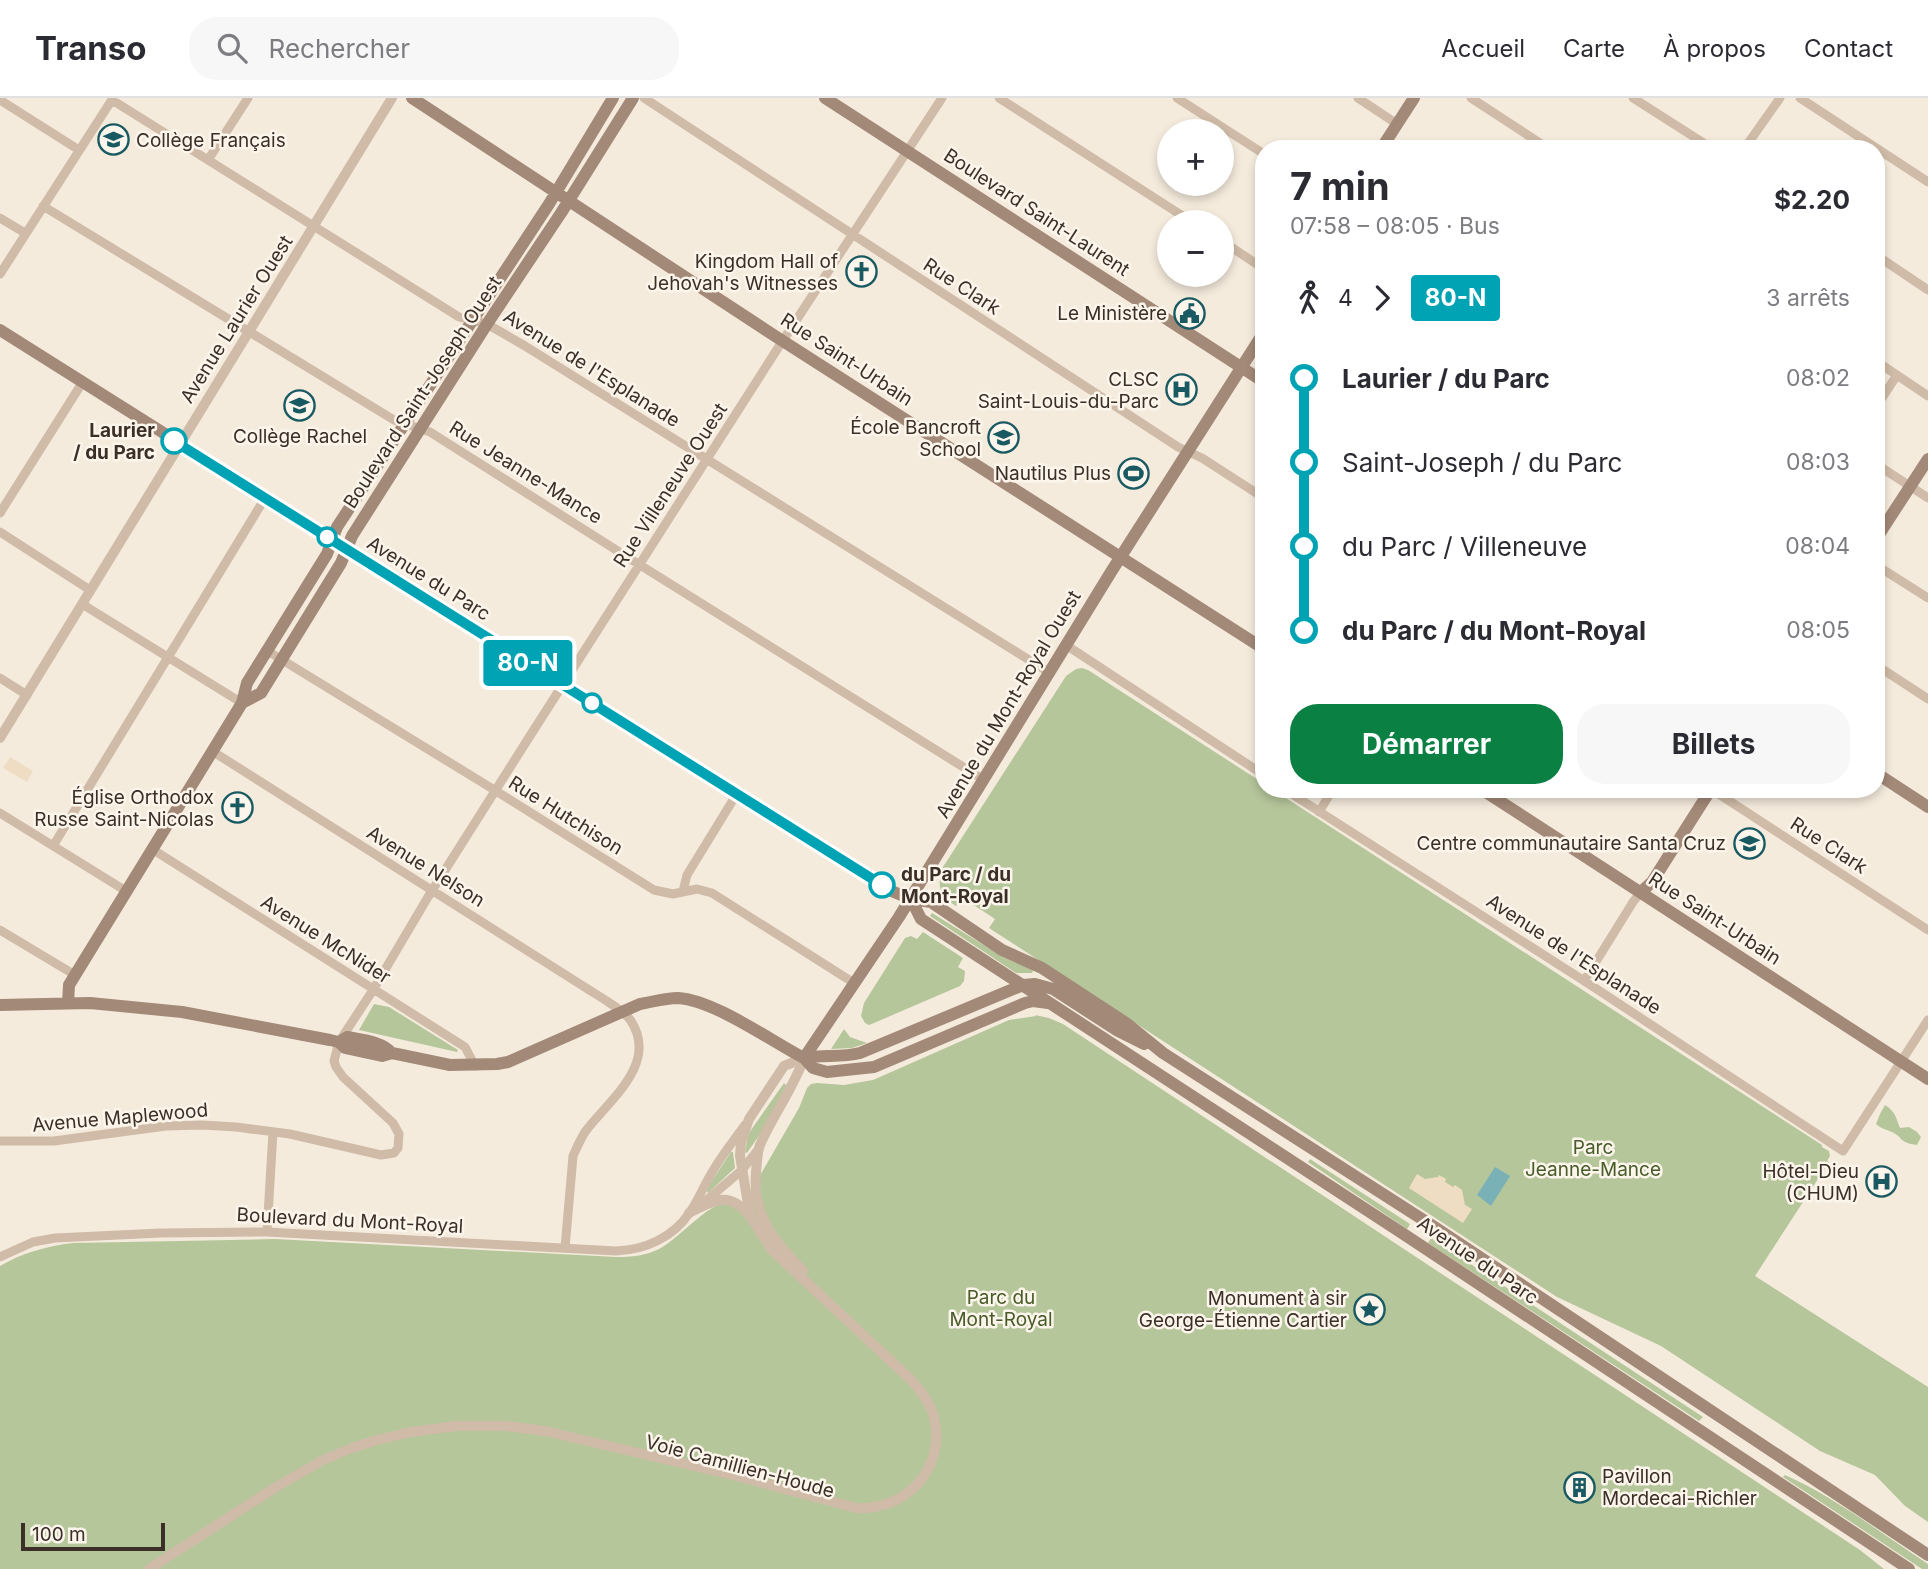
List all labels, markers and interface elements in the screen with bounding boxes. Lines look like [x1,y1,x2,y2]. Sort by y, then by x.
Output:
search box [189,17,679,80]
text: Transo [35,28,147,68]
icon: search [213,29,251,67]
text: Rechercher [269,33,410,64]
text: Accueil [1441,34,1525,63]
text: Carte [1563,34,1625,63]
text: À propos [1663,34,1766,63]
text: Contact [1804,34,1893,63]
map controls [1157,119,1234,287]
button: + [1157,119,1234,196]
school or university icon: Collège Français [96,123,130,157]
place label: Collège Français [136,129,286,152]
street label: Boulevard Saint-Laurent [940,144,1134,281]
text: 7 min [1290,163,1390,209]
text: $2.20 [1774,184,1850,215]
button: − [1157,210,1234,287]
text: 07:58 – 08:05 · Bus [1290,212,1500,240]
street label: Avenue Laurier Ouest [175,231,297,407]
place label: Kingdom Hall of Jehovah's Witnesses [647,250,838,295]
street label: Rue Clark [919,253,1005,320]
church icon: Kingdom Hall of Jehovah's Witnesses [844,255,878,289]
street label: Boulevard Saint-Joseph Ouest [339,272,506,513]
icon: walk [1290,279,1328,317]
icon: forward [1363,279,1401,317]
text: 80-N [1425,283,1486,312]
text: 4 [1338,284,1353,312]
text: 3 arrêts [1766,284,1850,312]
public building icon: Le Ministère [1173,296,1207,330]
place label: Le Ministère [1057,302,1167,325]
street label: Avenue de l'Esplanade [499,305,684,432]
street label: Rue Saint-Urbain [776,308,917,411]
text: Laurier / du Parc [1342,363,1550,394]
text: 08:02 [1786,364,1850,392]
place label: CLSC Saint-Louis-du-Parc [978,368,1159,413]
hospital icon: CLSC Saint-Louis-du-Parc [1165,373,1199,407]
school or university icon: Collège Rachel [283,388,317,422]
street label: Rue Villeneuve Ouest [609,399,732,572]
place label: École Bancroft School [850,415,981,461]
street label: Rue Jeanne-Mance [445,416,606,529]
place label: Laurier / du Parc [73,419,155,464]
school or university icon: École Bancroft School [987,421,1021,455]
place label: Collège Rachel [233,425,367,448]
marker: Laurier / du Parc [161,428,187,454]
text: Saint-Joseph / du Parc [1342,447,1622,478]
text: 08:03 [1786,448,1850,476]
sports icon: Nautilus Plus [1117,456,1151,490]
place label: Nautilus Plus [995,462,1111,485]
unlabelled marker [317,527,337,547]
street label: Avenue du Parc [363,531,495,625]
text: du Parc / Villeneuve [1342,531,1587,562]
text: 08:04 [1785,532,1850,560]
street label: Avenue du Mont-Royal Ouest [931,586,1086,822]
text: du Parc / du Mont-Royal [1342,615,1646,646]
text: 08:05 [1786,616,1850,644]
line badge: 80-N [479,640,577,686]
text: 80-N [497,648,559,677]
unlabelled marker [582,693,602,713]
button: Démarrer [1290,704,1563,784]
button: Billets [1577,704,1850,784]
street label: Rue Hutchison [504,771,627,860]
place label: Église Orthodox Russe Saint-Nicolas [34,785,214,831]
church icon: Église Orthodox Russe Saint-Nicolas [220,791,254,825]
street label: Rue Clark [1786,812,1872,879]
street label: Avenue Nelson [363,821,489,912]
school or university icon: Centre communautaire Santa Cruz [1732,826,1766,860]
place label: Centre communautaire Santa Cruz [1416,832,1726,855]
place label: du Parc / du Mont-Royal [901,863,1011,908]
street label: Rue Saint-Urbain [1644,867,1785,970]
marker: du Parc / du Mont-Royal [869,872,895,898]
street label: Avenue de l'Esplanade [1482,889,1665,1019]
street label: Avenue McNider [257,890,395,989]
street label: Avenue Maplewood [31,1098,209,1137]
park label: Parc Jeanne-Mance [1525,1136,1661,1181]
place label: Hôtel-Dieu (CHUM) [1762,1160,1859,1205]
hospital icon: Hôtel-Dieu (CHUM) [1865,1165,1899,1199]
street label: Boulevard du Mont-Royal [236,1203,464,1238]
street label: Avenue du Parc [1413,1212,1543,1309]
park label: Parc du Mont-Royal [949,1286,1053,1331]
place label: Monument à sir George-Étienne Cartier [1139,1287,1347,1332]
place icon: Monument à sir George-Étienne Cartier [1353,1292,1387,1326]
street label: Voie Camillien-Houde [643,1430,837,1503]
place label: Pavillon Mordecai-Richler [1602,1465,1757,1510]
building icon: Pavillon Mordecai-Richler [1562,1470,1596,1504]
scale bar [21,1520,164,1552]
text: 100 m [32,1523,86,1546]

